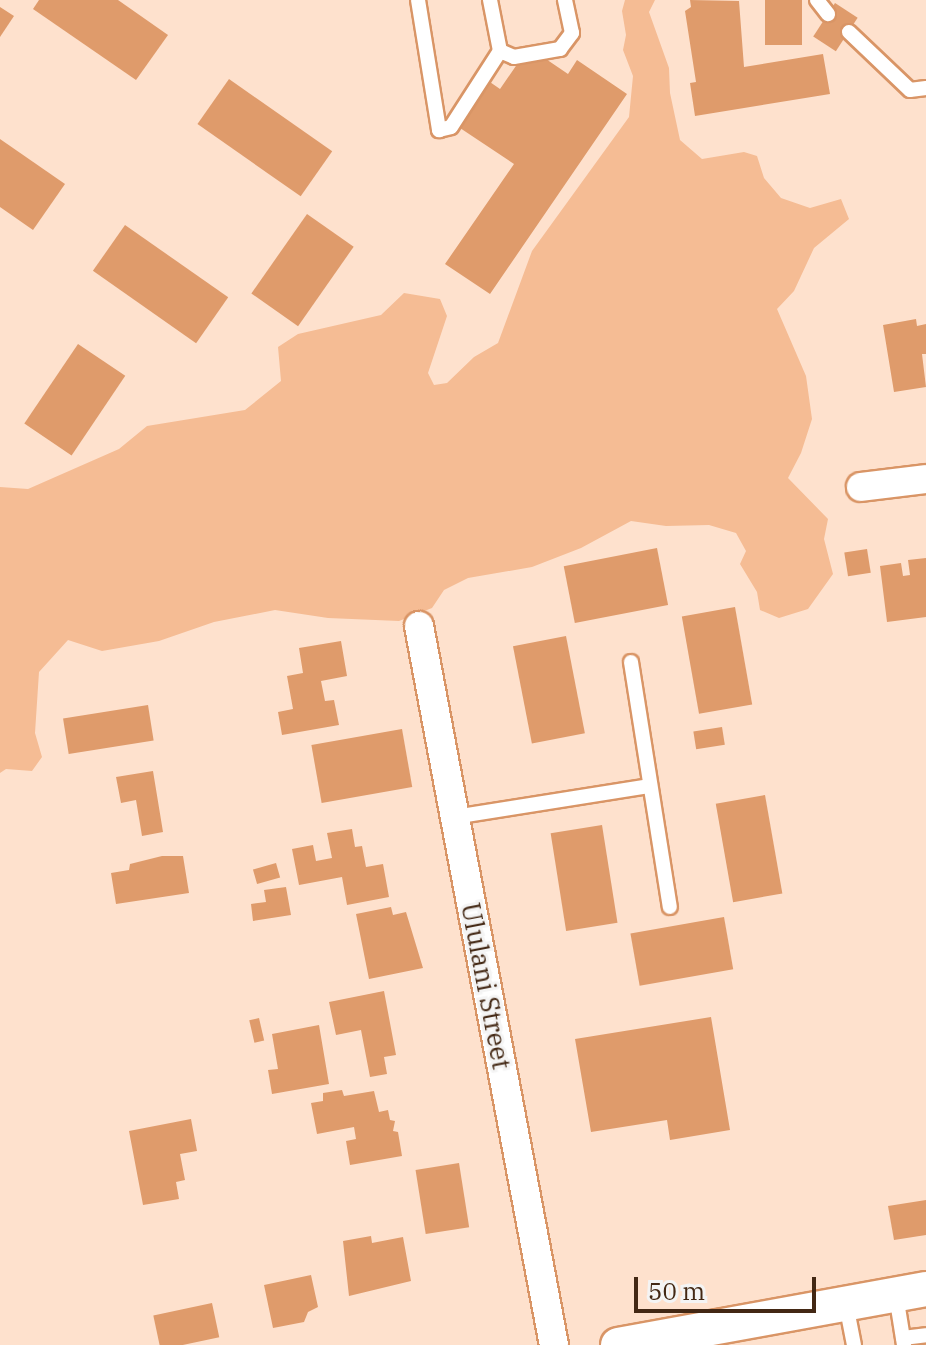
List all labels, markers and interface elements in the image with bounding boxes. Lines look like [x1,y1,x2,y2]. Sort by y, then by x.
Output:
street label: Ululani Street [455,900,517,1072]
scale bar [638,1261,820,1311]
text: 50 m [648,1275,705,1307]

